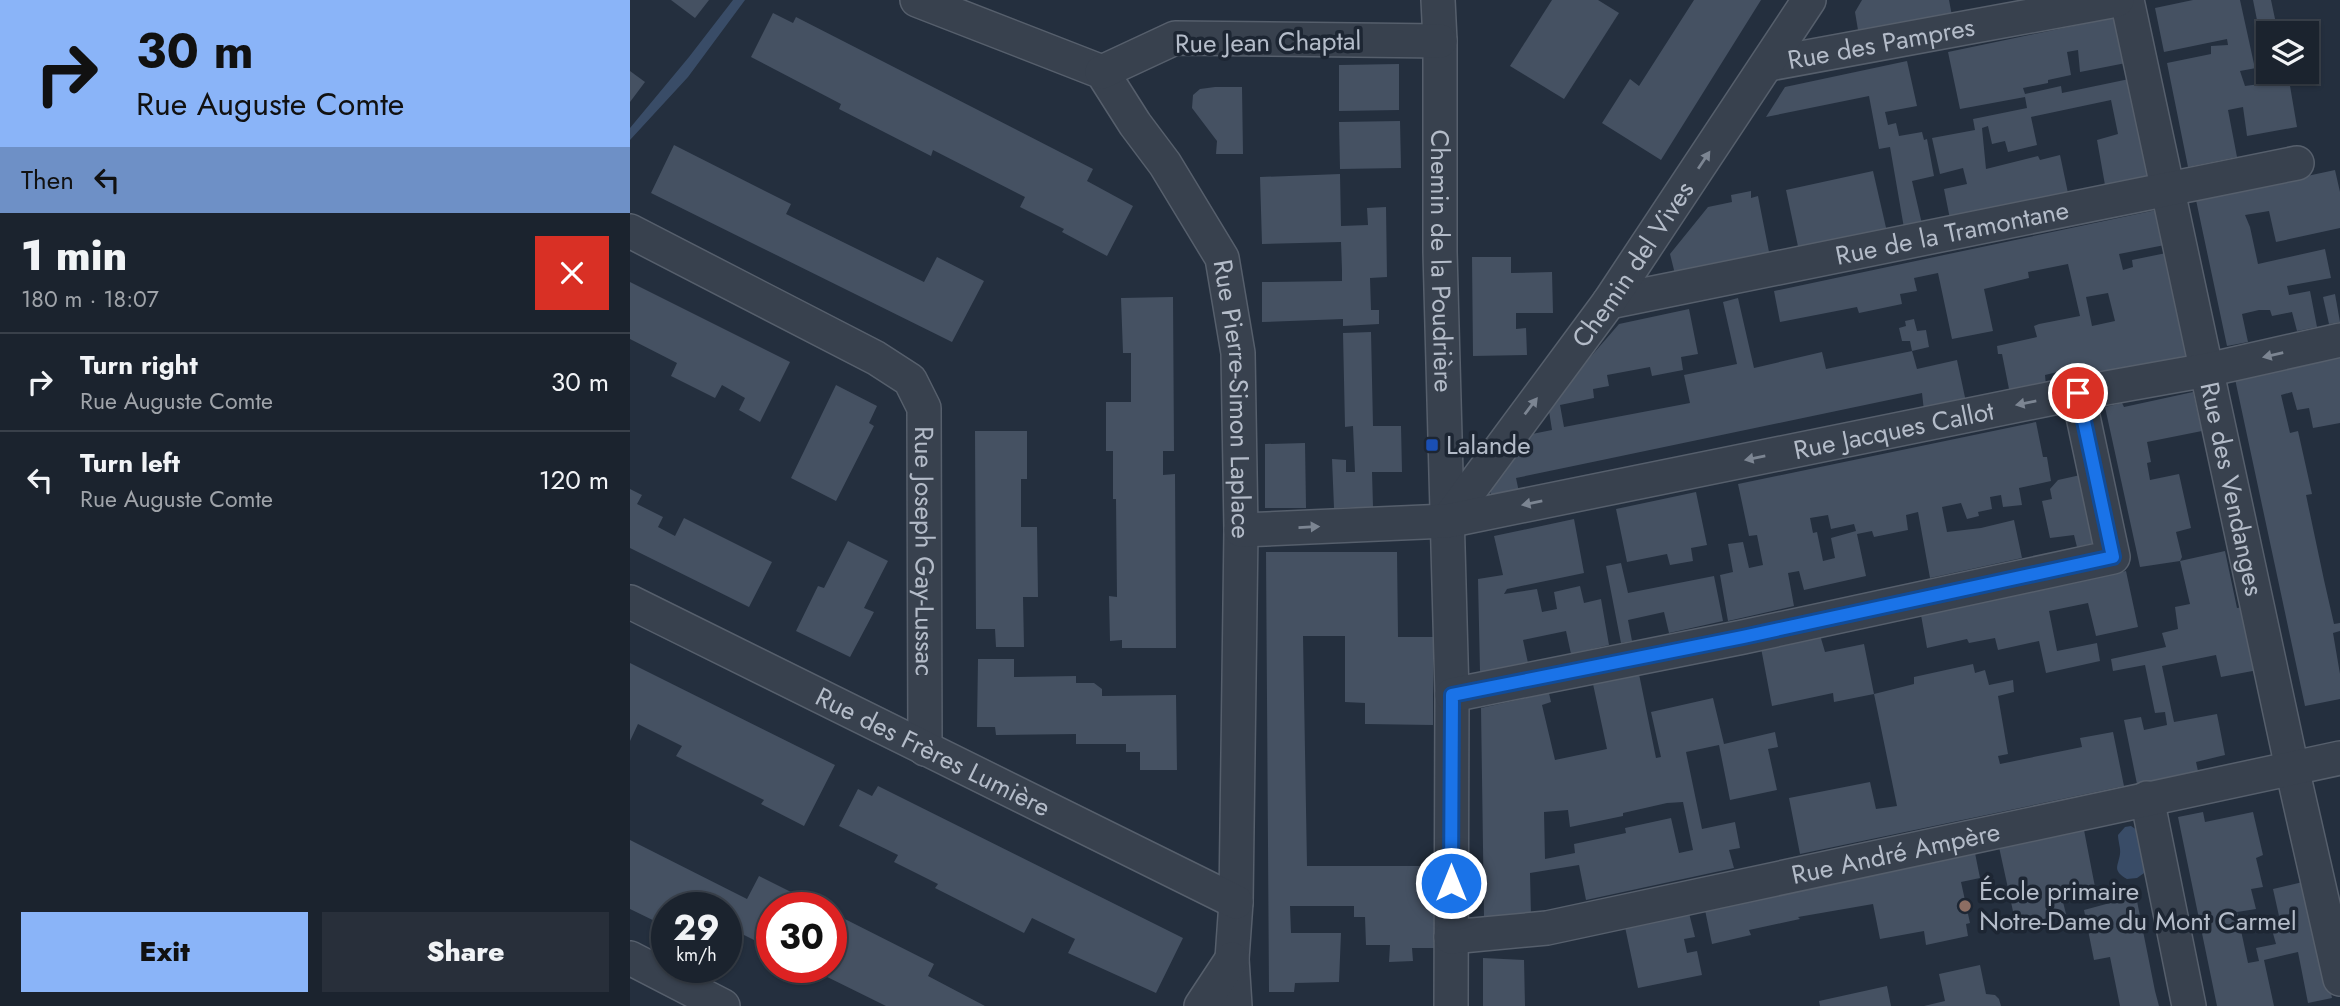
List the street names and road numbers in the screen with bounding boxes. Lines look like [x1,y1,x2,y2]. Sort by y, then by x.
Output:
street label: Rue des Pampres [1785,8,1978,79]
street label: Rue Jean Chaptal [1174,21,1362,63]
street label: Chemin de la Poudrière [1421,130,1463,393]
street label: Chemin del Vives [1562,173,1703,356]
street label: Rue de la Tramontane [1832,191,2072,275]
street label: Rue Pierre-Simon Laplace [1204,257,1260,539]
street label: Rue des Vendanges [2191,378,2273,599]
street label: Rue Jacques Callot [1790,391,1998,469]
street label: Rue Joseph Gay-Lussac [905,426,944,677]
street label: Rue des Frères Lumière [809,678,1057,826]
street label: Rue André Ampère [1788,812,2003,894]

